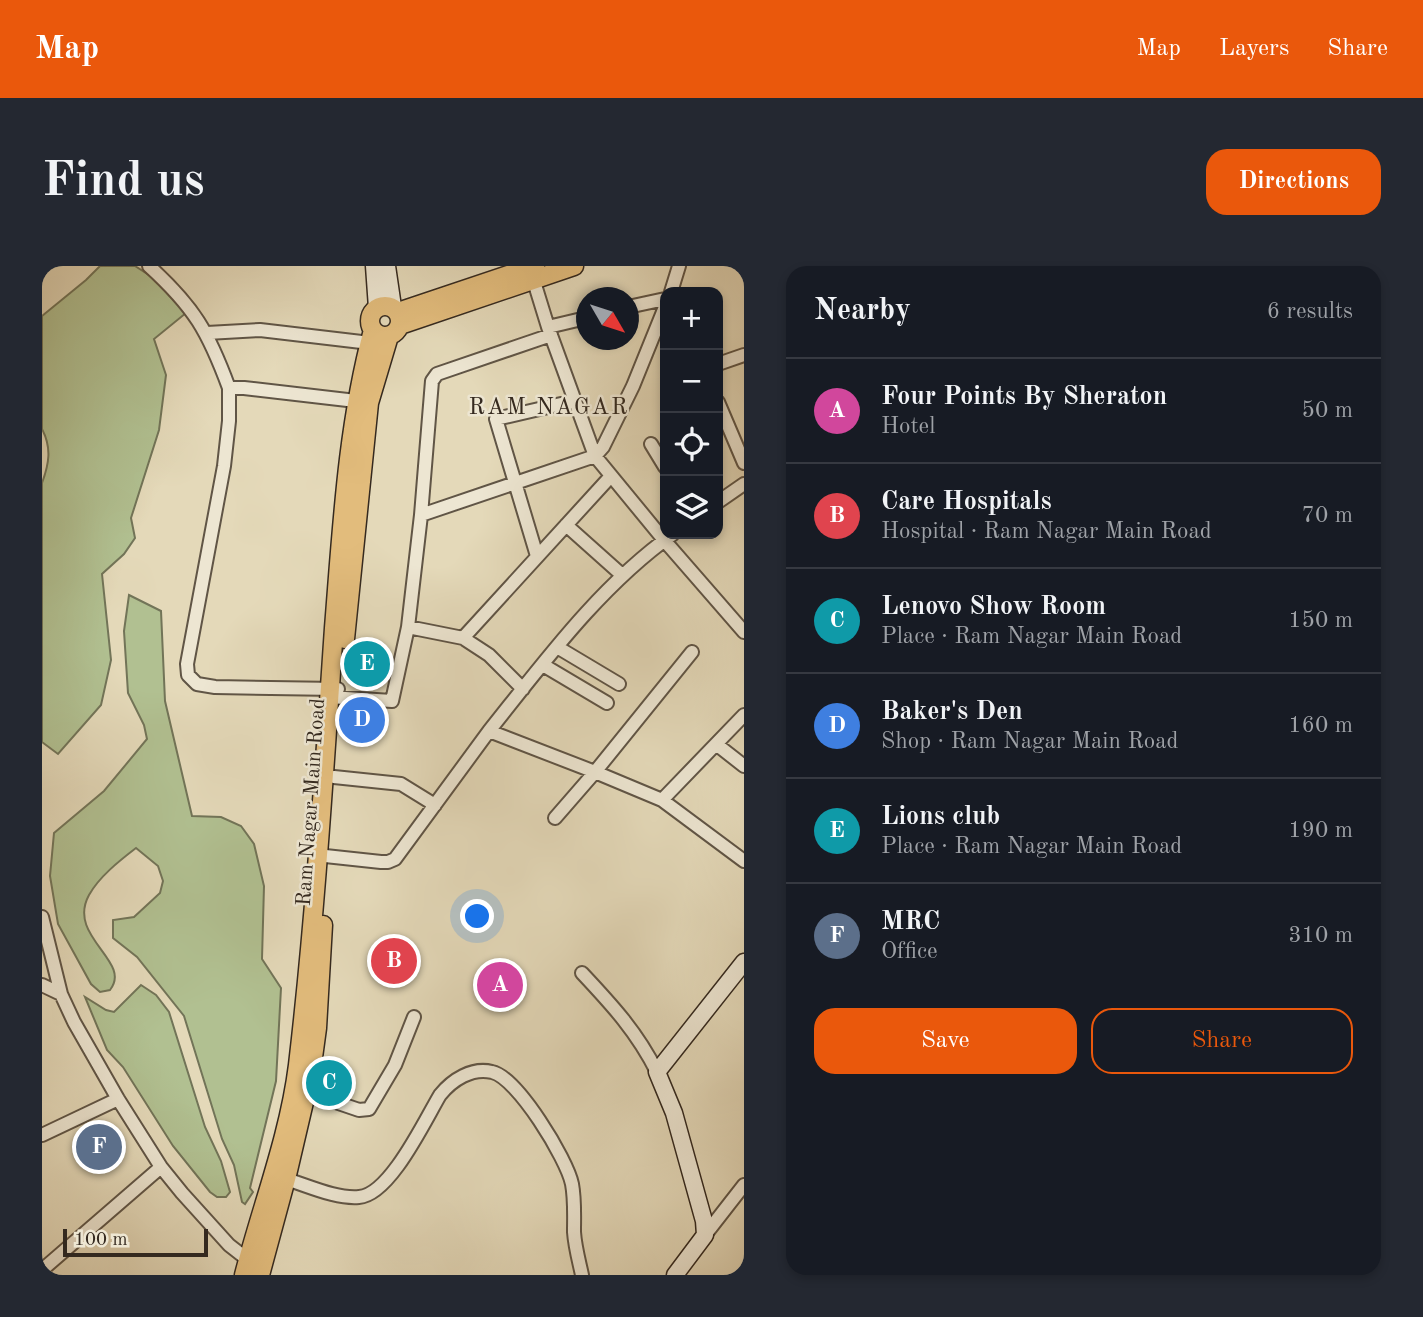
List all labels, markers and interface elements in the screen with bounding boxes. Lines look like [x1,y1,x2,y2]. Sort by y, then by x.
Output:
text: Map [35,33,99,66]
text: Map [1137,37,1181,61]
text: Layers [1219,37,1289,61]
text: Share [1327,37,1388,61]
button: Directions [1206,149,1381,215]
text: Find us [42,158,205,207]
north arrow [576,287,639,350]
map controls [660,287,723,539]
button: + [660,287,723,350]
text: Nearby [814,296,911,326]
text: 6 results [1267,300,1353,323]
button: − [660,350,723,413]
text: Four Points By Sheraton [881,384,1167,410]
district label: RAM NAGAR [468,396,630,419]
text: A [828,399,846,422]
text: 50 m [1302,399,1353,422]
button: locate [660,413,723,476]
text: Hotel [881,415,935,438]
button: layers [660,476,723,539]
text: Care Hospitals [881,489,1052,515]
text: B [829,504,845,527]
text: 70 m [1302,504,1353,527]
text: Hospital · Ram Nagar Main Road [881,520,1212,543]
text: Lenovo Show Room [881,594,1106,620]
text: C [829,609,845,632]
text: 150 m [1288,609,1353,632]
text: Place · Ram Nagar Main Road [881,625,1182,648]
pin: E [344,638,390,690]
pin: D [339,694,385,746]
street label: Ram Nagar Main Road [294,697,329,907]
text: Baker's Den [881,699,1023,725]
text: D [828,714,846,737]
text: 160 m [1288,714,1353,737]
text: Shop · Ram Nagar Main Road [881,730,1179,753]
text: Lions club [881,804,1000,830]
text: E [829,819,845,842]
text: 190 m [1288,819,1353,842]
text: Place · Ram Nagar Main Road [881,835,1182,858]
your location [460,899,494,933]
text: MRC [881,909,940,935]
text: F [829,924,845,947]
text: 310 m [1288,924,1353,947]
pin: B [371,935,417,987]
text: Office [881,940,938,963]
pin: A [477,959,523,1011]
button: Save [814,1008,1077,1074]
button: Share [1091,1008,1353,1074]
pin: C [306,1057,352,1109]
pin: F [76,1121,122,1173]
scale bar [63,1226,208,1258]
text: 100 m [74,1231,127,1250]

